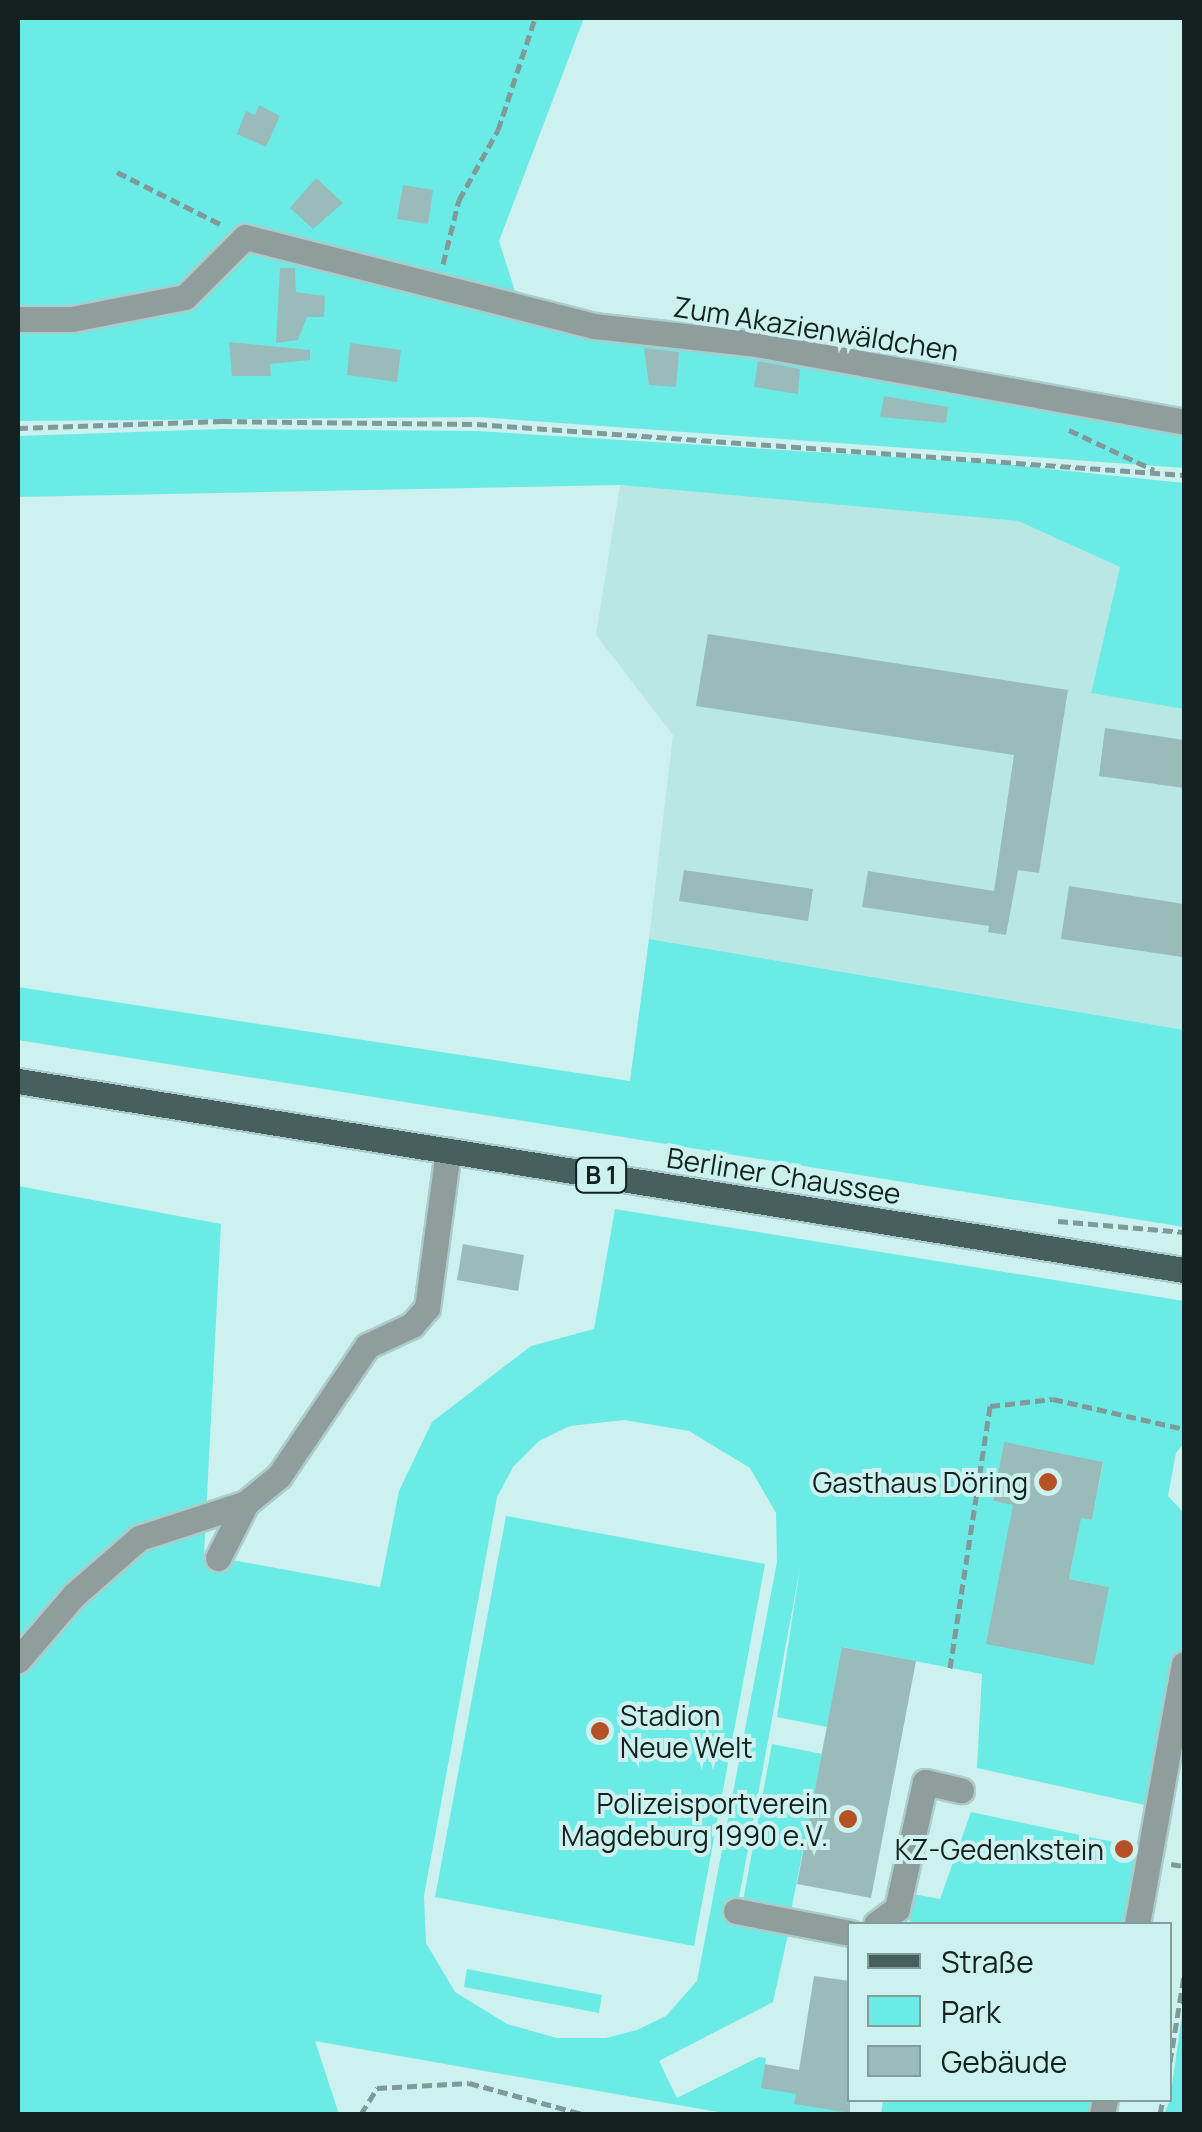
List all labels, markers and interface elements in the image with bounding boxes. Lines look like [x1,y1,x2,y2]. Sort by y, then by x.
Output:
street label: Zum Akazienwäldchen [671,289,961,367]
street label: Berliner Chaussee [665,1140,903,1210]
road number: B 1 [574,1155,628,1195]
place label: Gasthaus Döring [812,1465,1028,1499]
marker: Gasthaus Döring [1037,1471,1059,1493]
place label: Stadion Neue Welt [620,1698,753,1764]
marker: Stadion Neue Welt [589,1720,611,1742]
place label: Polizeisportverein Magdeburg 1990 e.V. [561,1786,828,1852]
marker: Polizeisportverein Magdeburg 1990 e.V. [837,1808,859,1830]
place label: KZ-Gedenkstein [895,1832,1104,1866]
marker: KZ-Gedenkstein [1113,1838,1135,1860]
legend [847,1922,1172,2102]
text: Straße [941,1941,1034,1982]
text: Park [941,1991,1001,2032]
text: Gebäude [941,2041,1067,2082]

